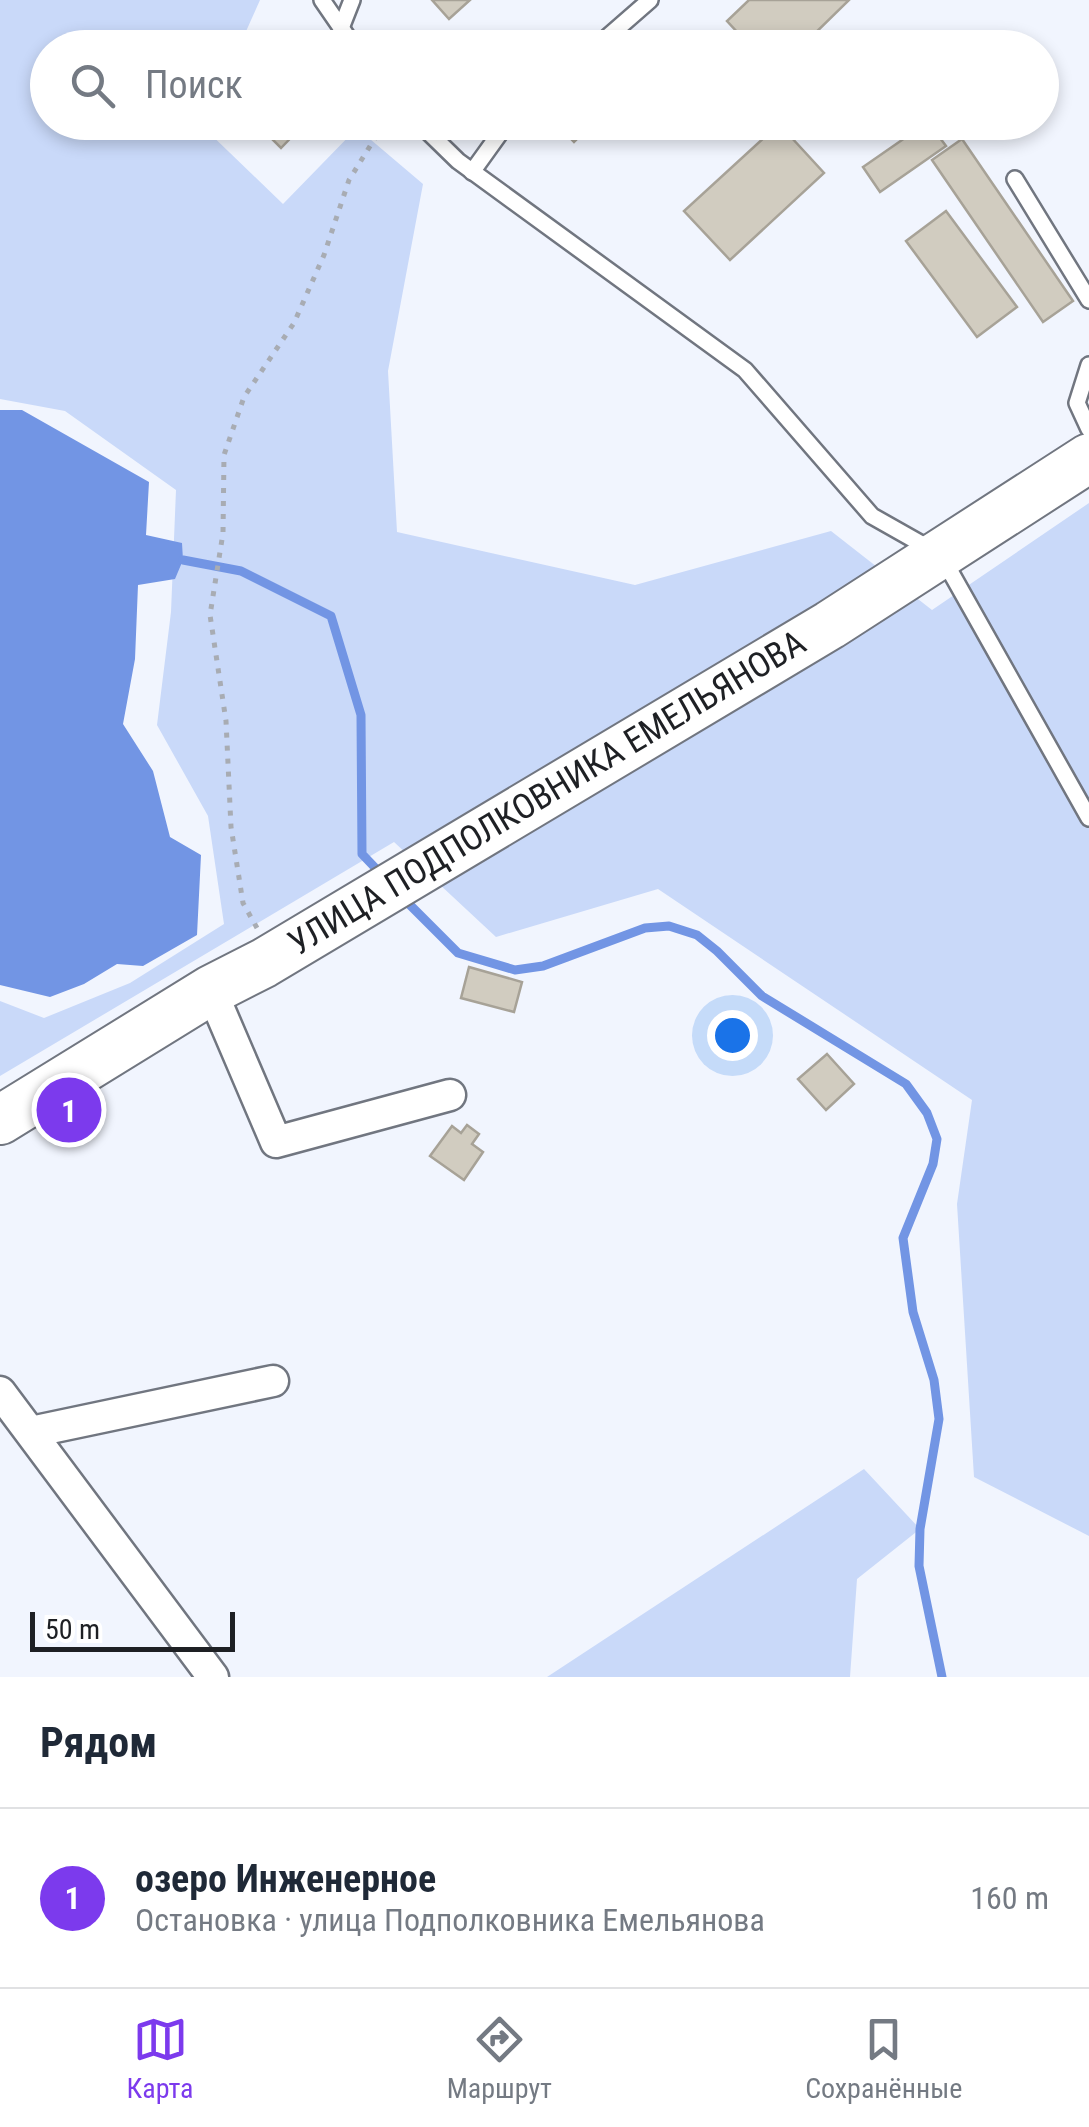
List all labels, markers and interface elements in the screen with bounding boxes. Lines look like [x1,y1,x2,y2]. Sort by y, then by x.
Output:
search box [30,30,1059,140]
icon: search [65,58,120,113]
text: Поиск [145,63,243,107]
street label: УЛИЦА ПОДПОЛКОВНИКА ЕМЕЛЬЯНОВА [281,622,813,964]
your location [707,1010,758,1061]
pin: 1 [36,1072,102,1148]
scale bar [30,1607,235,1652]
text: 50 m [45,1613,100,1646]
text: Рядом [40,1718,157,1767]
text: озеро Инженерное [135,1857,436,1901]
text: 1 [64,1879,81,1917]
text: 160 m [970,1879,1049,1917]
text: Остановка · улица Подполковника Емельянова [135,1901,765,1939]
tab: Карта [127,2012,194,2105]
tab: Маршрут [447,2012,552,2105]
tab: Сохранённые [805,2012,962,2105]

